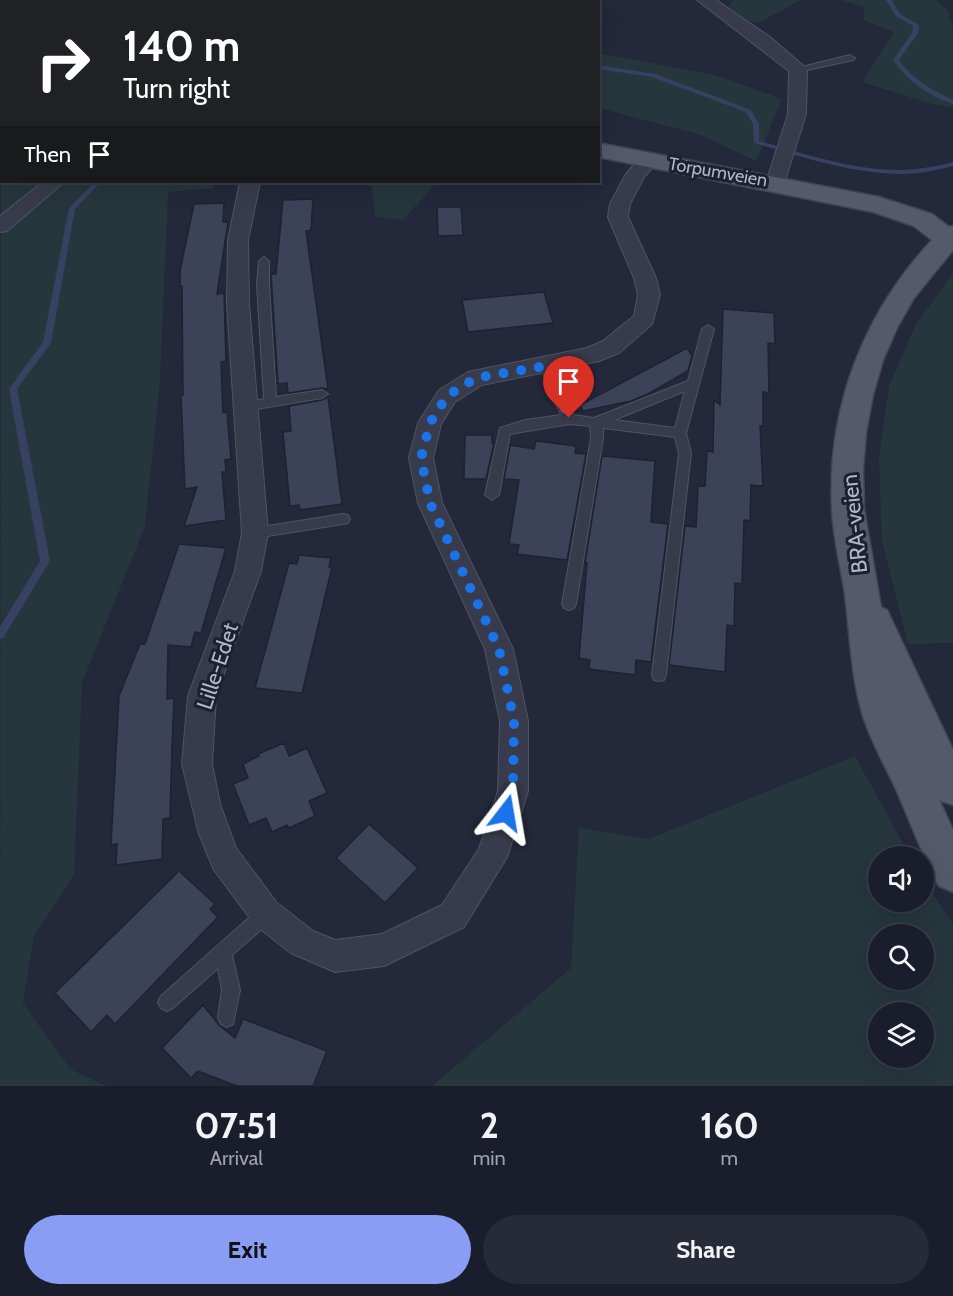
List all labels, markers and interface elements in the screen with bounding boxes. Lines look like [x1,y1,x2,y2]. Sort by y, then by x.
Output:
text: 140 m [123,20,240,72]
icon: right [24,24,102,102]
text: Turn right [123,72,230,105]
icon: arrive [83,138,116,171]
text: Then [24,141,71,168]
street label: Torpumveien [667,153,769,191]
pin [543,356,594,418]
icon: arrive [552,365,585,398]
street label: BRA-veien [836,473,873,575]
street label: Lille-Edet [191,619,244,713]
position arrow [474,781,538,845]
map controls [868,846,934,1068]
button: sound [868,846,934,912]
button: search [868,924,934,990]
button: layers [868,1002,934,1068]
text: 07:51 [194,1103,279,1147]
text: 2 [480,1103,499,1147]
text: 160 [700,1103,759,1147]
text: Arrival [210,1146,263,1170]
text: min [473,1146,506,1170]
text: m [721,1146,738,1170]
button: Exit [24,1215,471,1284]
button: Share [483,1215,929,1284]

